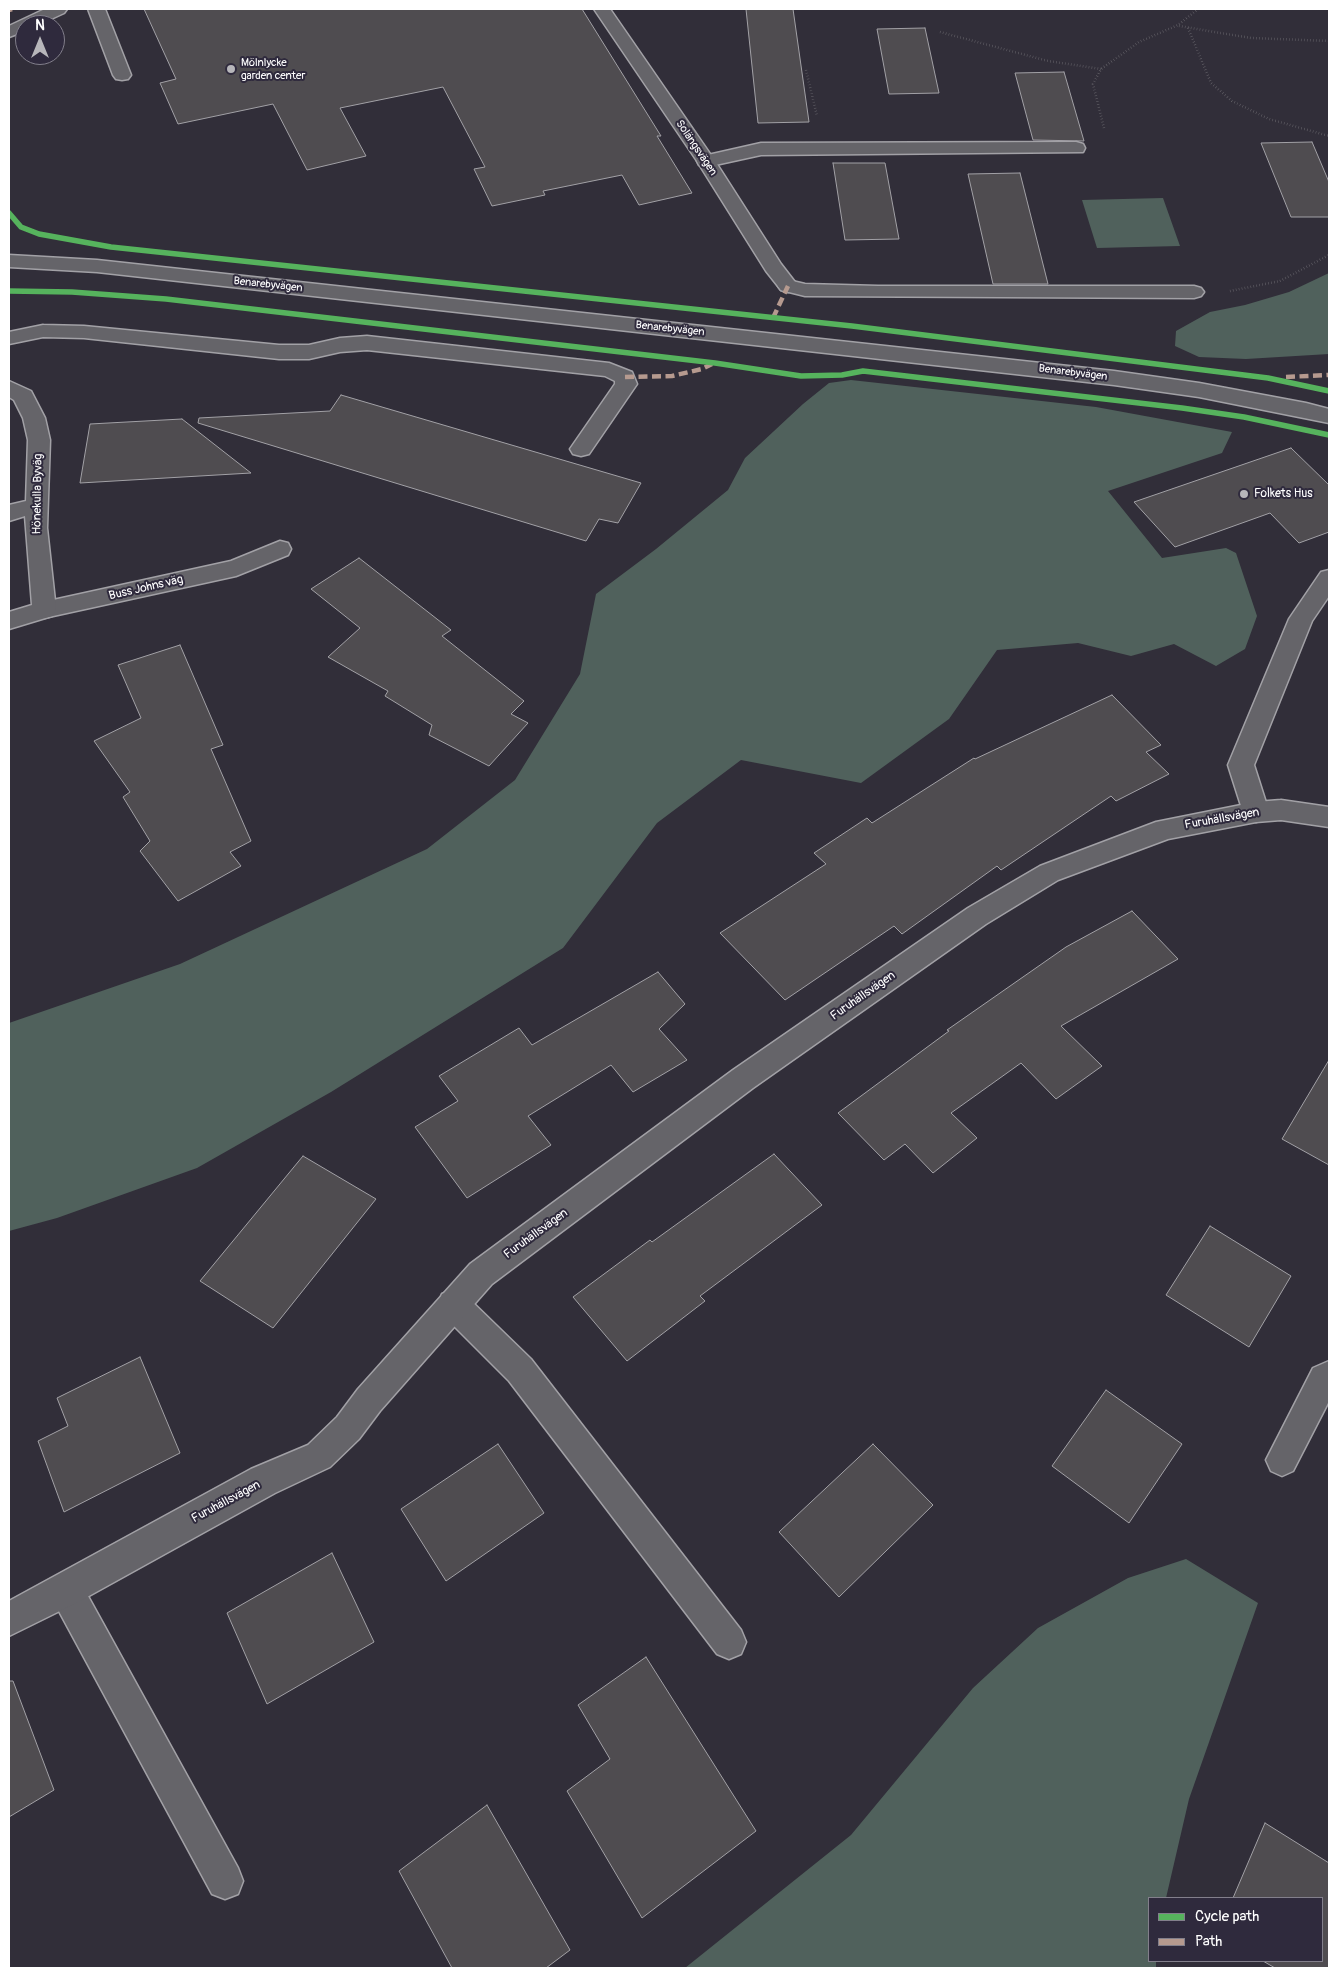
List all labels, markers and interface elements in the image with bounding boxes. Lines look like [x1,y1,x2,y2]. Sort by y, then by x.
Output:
north arrow [15,15,65,65]
text: N [35,17,45,34]
place label: Mölnlycke garden center [241,56,305,82]
marker: Mölnlycke garden center [225,63,237,75]
street label: Solängsvägen [673,118,719,178]
street label: Benarebyvägen [233,275,303,295]
street label: Benarebyvägen [635,319,705,339]
street label: Benarebyvägen [1038,362,1108,384]
street label: Hönekulla Byväg [30,453,46,535]
place label: Folkets Hus [1254,487,1313,501]
marker: Folkets Hus [1238,488,1250,500]
street label: Buss Johns väg [108,572,184,604]
street label: Furuhällsvägen [1184,805,1260,833]
street label: Furuhällsvägen [828,968,898,1024]
street label: Furuhällsvägen [501,1206,571,1262]
street label: Furuhällsvägen [189,1478,263,1526]
legend [1148,1897,1323,1962]
text: Cycle path [1195,1907,1259,1926]
text: Path [1195,1932,1222,1951]

